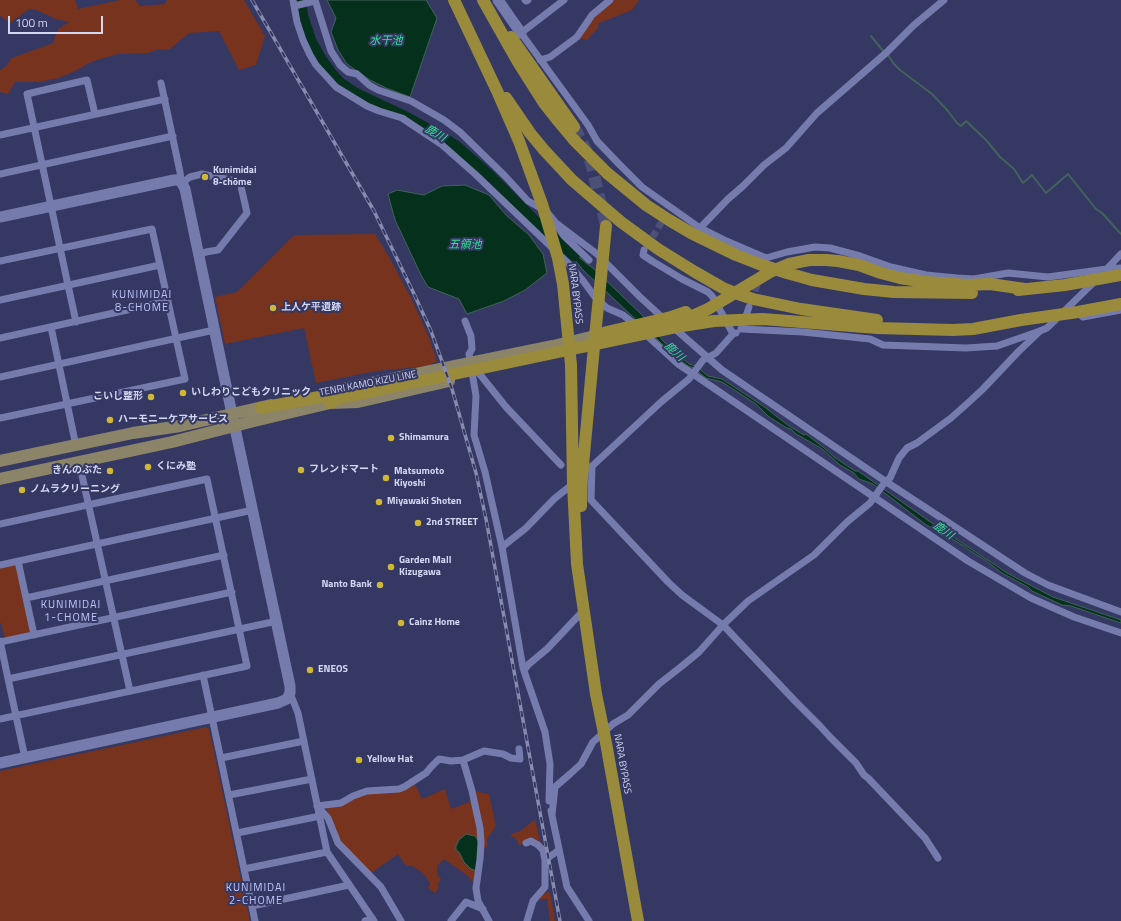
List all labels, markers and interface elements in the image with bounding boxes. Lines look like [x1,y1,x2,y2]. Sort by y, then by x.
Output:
scale bar [10,8,105,34]
text: 100 m [15,13,48,32]
water label: 水干池 [370,34,402,48]
water label: 鹿川 [422,123,448,145]
place label: Kunimidai 8-chōme [213,165,257,188]
marker: Kunimidai 8-chōme [200,172,210,182]
water label: 五領池 [449,238,481,252]
street label: NARA BYPASS [565,263,585,325]
district label: KUNIMIDAI 8-CHOME [112,288,172,314]
place label: 上人ケ平遺跡 [281,302,341,314]
marker: 上人ケ平遺跡 [268,303,278,313]
water label: 鹿川 [661,340,687,364]
street label: TENRI KAMO KIZU LINE [318,369,418,399]
place label: いしわりこどもクリニック [191,387,311,399]
marker: いしわりこどもクリニック [178,388,188,398]
place label: こいし整形 [93,391,143,403]
marker: こいし整形 [146,392,156,402]
place label: ハーモニーケアサービス [118,414,228,426]
marker: ハーモニーケアサービス [105,415,115,425]
place label: Shimamura [399,432,449,444]
marker: Shimamura [386,433,396,443]
place label: くにみ塾 [156,461,196,473]
marker: くにみ塾 [143,462,153,472]
place label: フレンドマート [309,464,379,476]
place label: きんのぶた [52,465,102,477]
marker: フレンドマート [296,465,306,475]
marker: きんのぶた [105,466,115,476]
place label: Matsumoto Kiyoshi [394,466,444,490]
marker: Matsumoto Kiyoshi [381,473,391,483]
place label: ノムラクリーニング [30,484,120,496]
marker: ノムラクリーニング [17,485,27,495]
place label: Miyawaki Shoten [387,496,461,508]
marker: Miyawaki Shoten [374,497,384,507]
place label: 2nd STREET [426,517,478,529]
marker: 2nd STREET [413,518,423,528]
water label: 鹿川 [930,519,956,543]
place label: Garden Mall Kizugawa [399,555,451,578]
marker: Garden Mall Kizugawa [386,562,396,572]
place label: Nanto Bank [321,579,372,591]
marker: Nanto Bank [375,580,385,590]
district label: KUNIMIDAI 1-CHOME [41,598,101,624]
place label: Cainz Home [409,617,460,629]
marker: Cainz Home [396,618,406,628]
place label: ENEOS [318,664,348,676]
marker: ENEOS [305,665,315,675]
street label: NARA BYPASS [611,733,633,795]
place label: Yellow Hat [367,754,413,766]
marker: Yellow Hat [354,755,364,765]
district label: KUNIMIDAI 2-CHOME [226,881,286,907]

